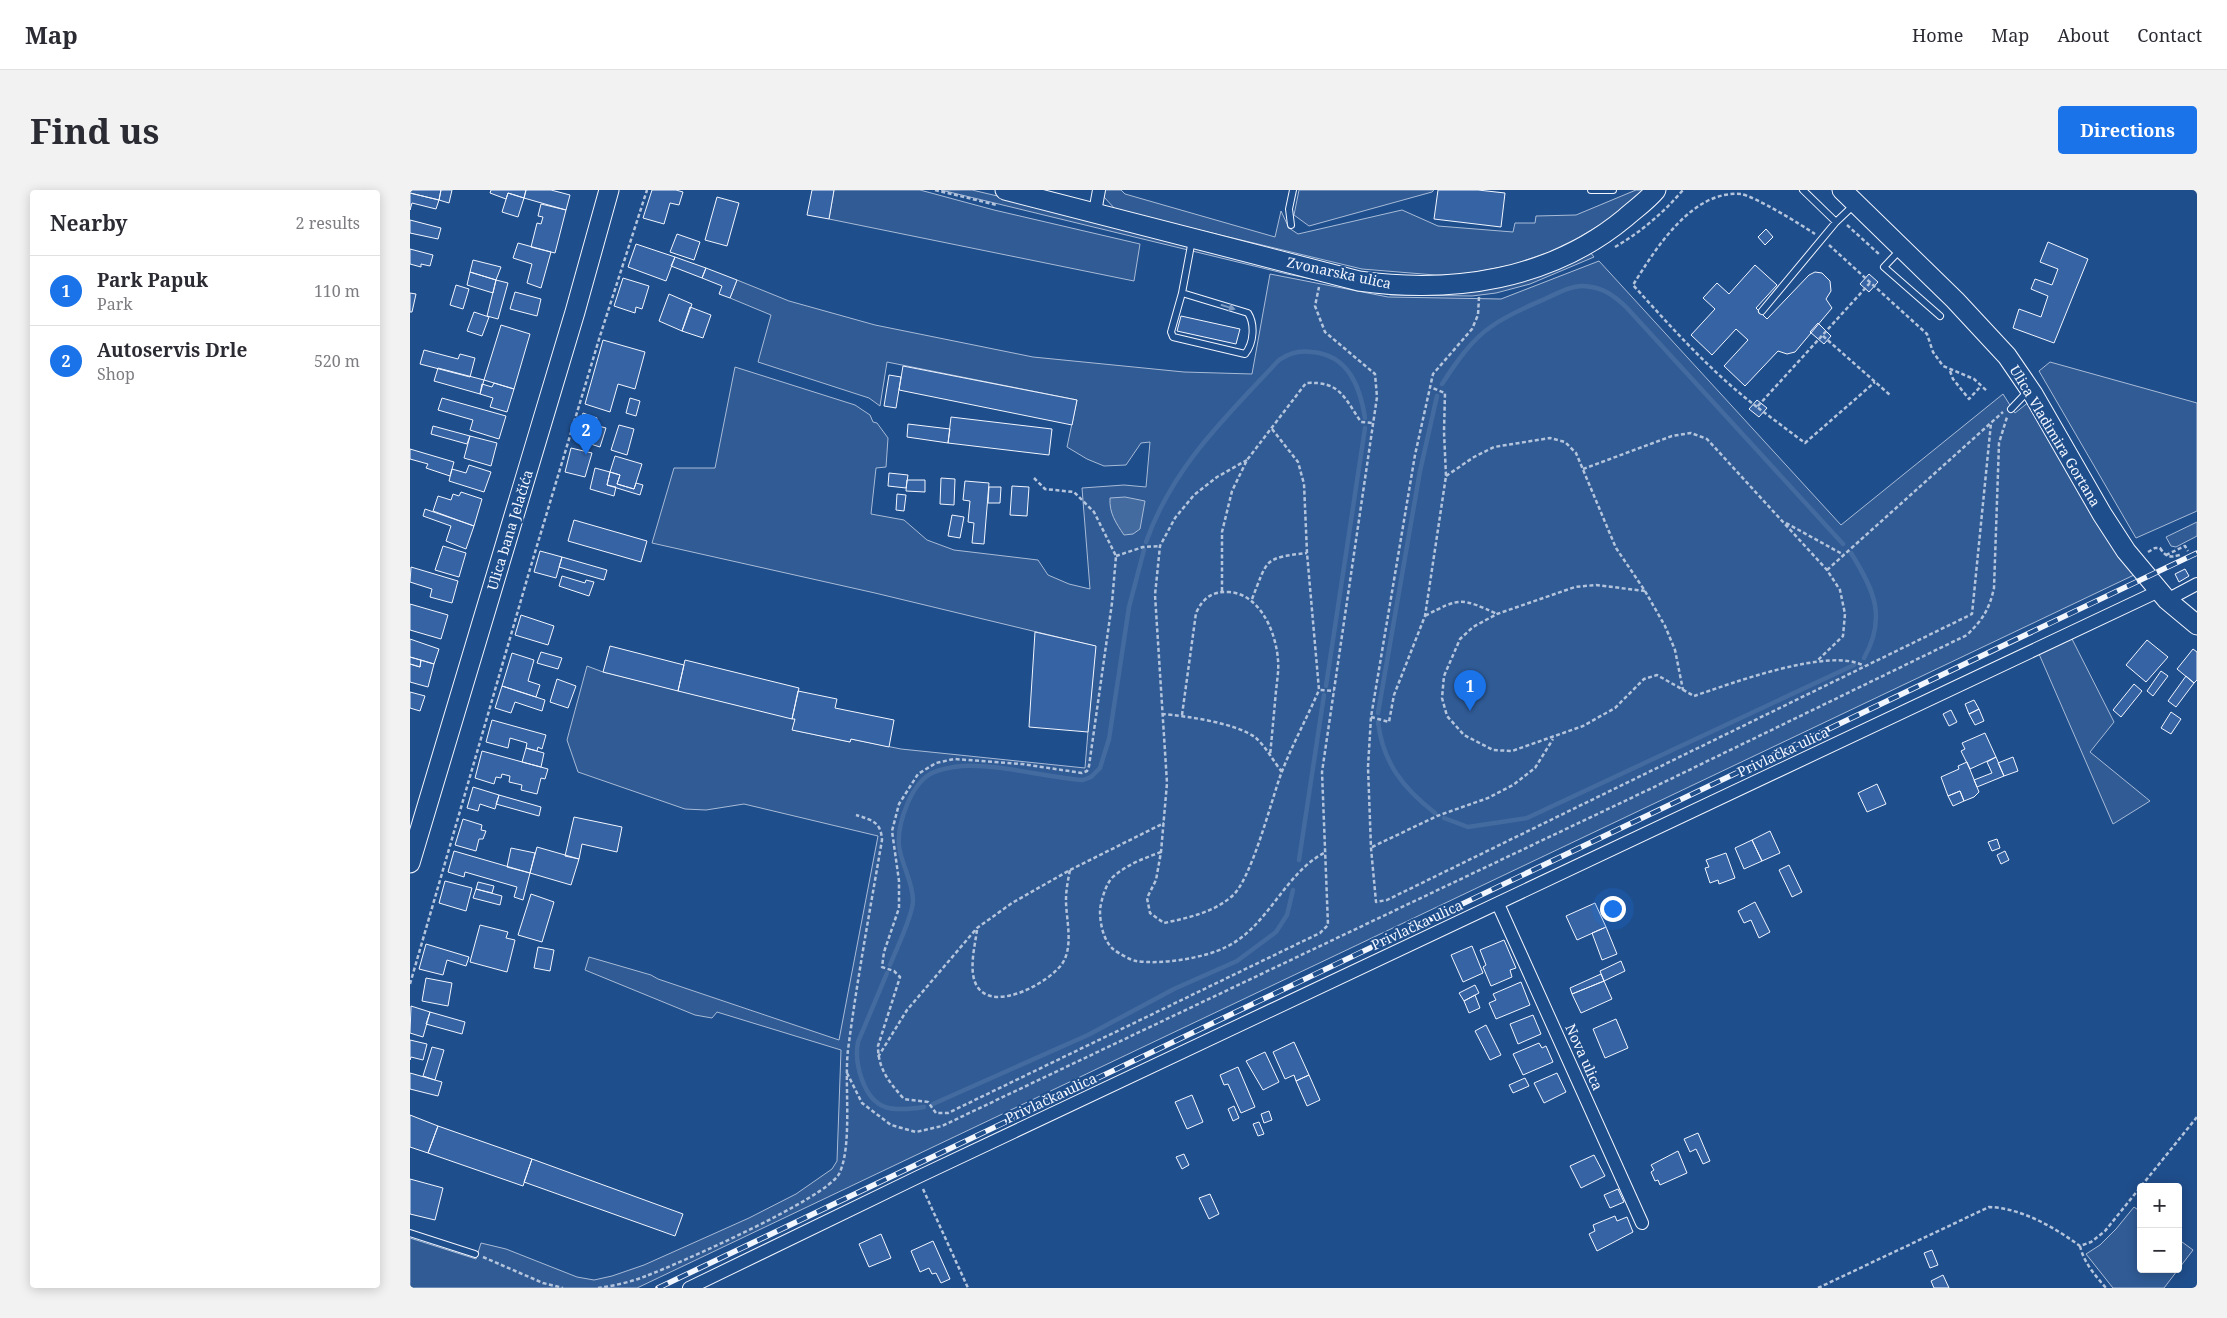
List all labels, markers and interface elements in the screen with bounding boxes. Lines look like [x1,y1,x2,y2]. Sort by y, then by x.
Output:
text: Map [25,18,78,51]
text: Home [1912,23,1963,47]
text: Map [1991,23,2029,47]
text: About [2057,23,2109,47]
text: Contact [2137,23,2202,47]
button: Directions [2058,106,2197,154]
text: Find us [30,107,159,154]
text: Nearby [50,209,128,237]
text: 2 results [296,212,360,234]
street label: Zvonarska ulica [1285,252,1393,293]
text: Park Papuk [97,267,208,293]
text: 1 [61,280,71,302]
text: 110 m [314,280,360,302]
text: Park [97,293,133,315]
one-way arrow [1221,303,1236,311]
text: Autoservis Drle [97,337,247,363]
text: 2 [61,350,71,372]
text: 520 m [314,350,360,372]
street label: Ulica Vladimira Gortana [2006,361,2105,510]
text: Shop [97,363,135,385]
pin: 2 [570,414,602,455]
street label: Ulica bana Jelačića [482,467,537,592]
pin: 1 [1454,670,1486,711]
street label: Privlačka ulica [1734,722,1832,781]
street label: Privlačka ulica [1368,895,1466,954]
your location [1600,896,1626,922]
street label: Nova ulica [1561,1021,1608,1093]
street label: Privlačka ulica [1002,1068,1100,1127]
map controls [2137,1183,2182,1273]
button: + [2137,1183,2182,1228]
button: − [2137,1228,2182,1273]

